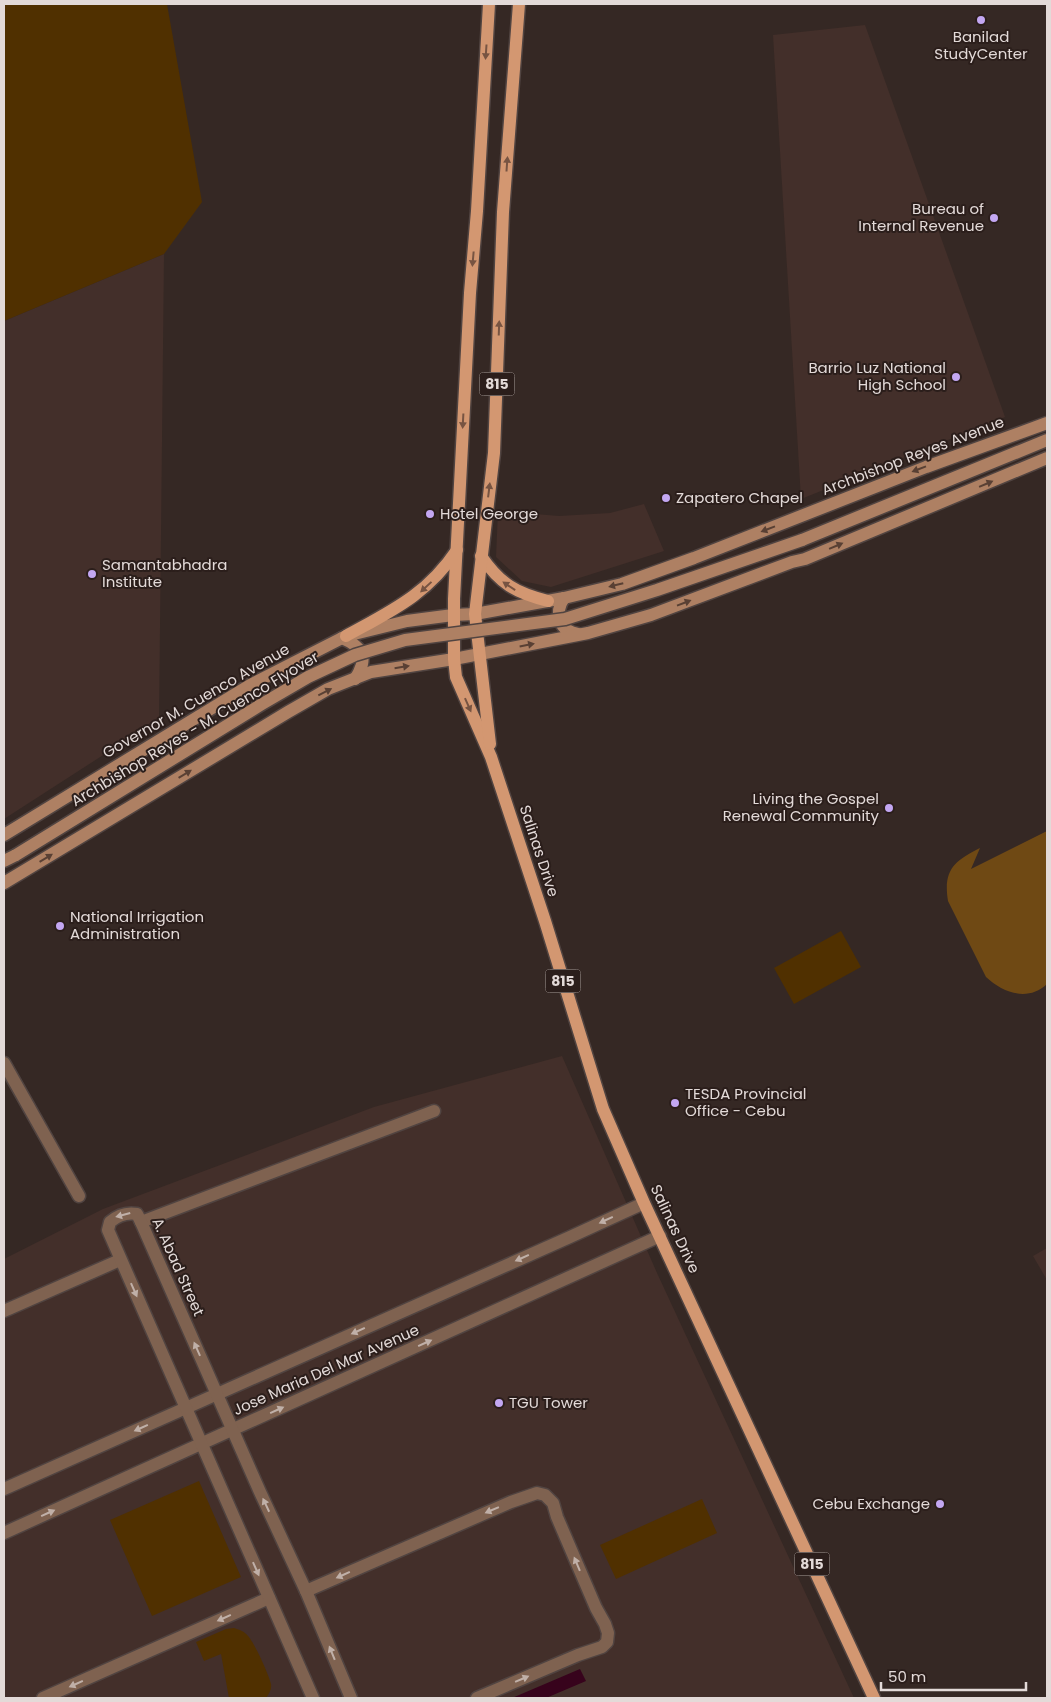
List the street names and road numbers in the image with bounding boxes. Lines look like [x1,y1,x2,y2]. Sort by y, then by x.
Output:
road number: 815 [480,372,514,396]
street label: Archbishop Reyes Avenue [819,411,1007,500]
street label: Governor M. Cuenco Avenue [98,638,293,763]
street label: Archbishop Reyes - M. Cuenco Flyover [67,646,323,811]
street label: Salinas Drive [515,802,564,900]
road number: 815 [546,969,580,992]
street label: Salinas Drive [646,1181,705,1277]
street label: A. Abad Street [147,1214,210,1319]
street label: Jose Maria Del Mar Avenue [229,1319,422,1420]
road number: 815 [794,1552,830,1576]

